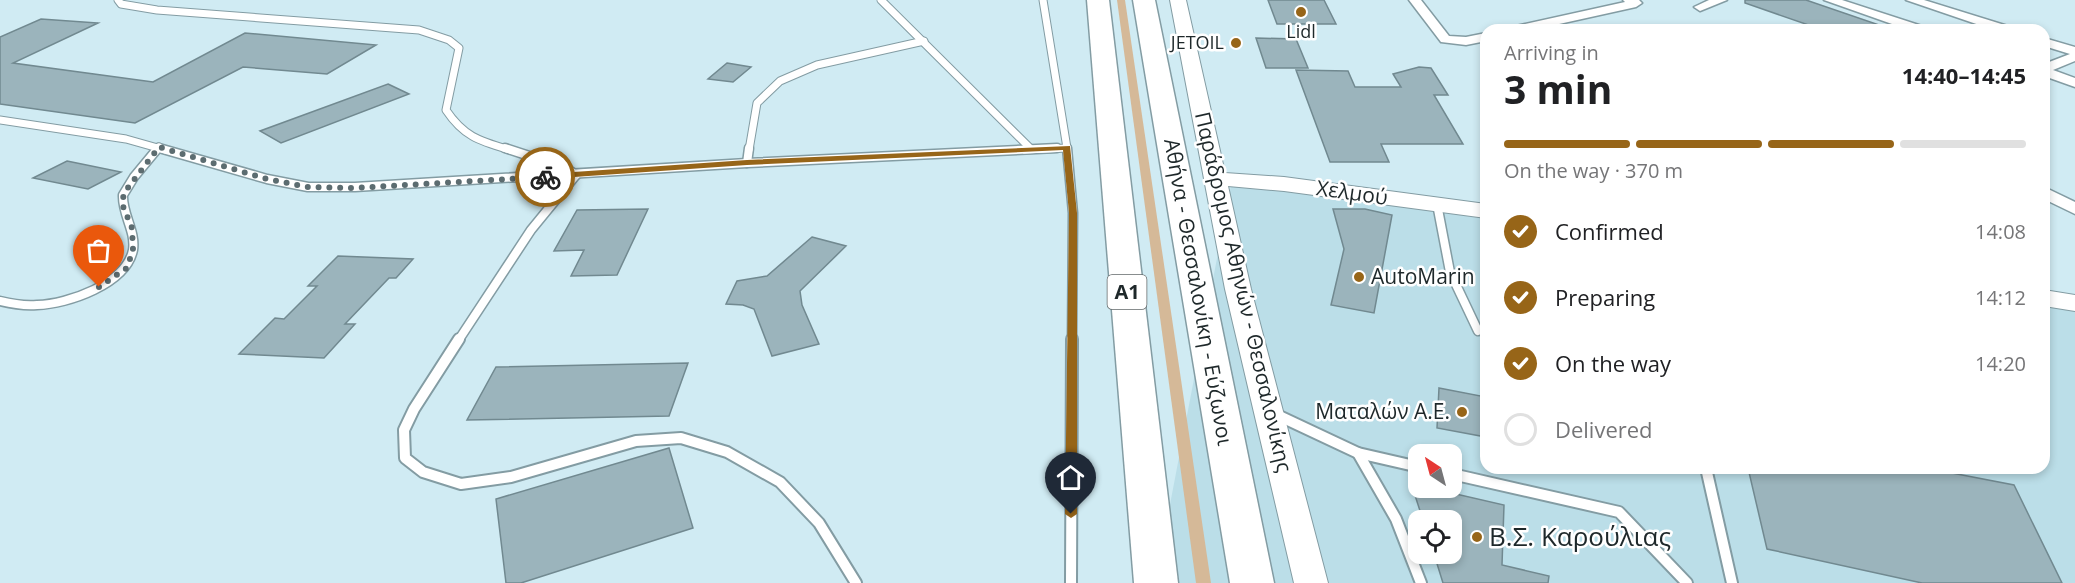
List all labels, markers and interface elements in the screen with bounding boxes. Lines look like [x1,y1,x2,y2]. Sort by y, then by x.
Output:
marker: Lidl [1294,5,1308,19]
place label: Lidl [1286,19,1316,43]
place label: JETOIL [1169,30,1224,54]
marker: JETOIL [1229,36,1243,50]
text: Arriving in [1504,39,1599,66]
text: 14:40–14:45 [1902,60,2026,90]
text: 3 min [1504,62,1612,115]
street label: Παράδρομος Αθηνών - Θεσσαλονίκης [1189,109,1299,475]
street label: Αθήνα - Θεσσαλονίκη - Εύζωνοι [1158,136,1240,447]
courier [515,147,575,207]
text: On the way · 370 m [1504,157,1683,184]
icon: bike [529,161,562,194]
street label: Χελμού [1315,173,1390,211]
icon: check [1504,215,1537,248]
text: Confirmed [1555,216,1664,246]
text: 14:08 [1975,218,2026,245]
pin [73,225,124,287]
icon: bag [82,234,115,267]
place label: AutoMarin [1371,262,1475,290]
marker: AutoMarin [1352,270,1366,284]
road number: Α1 [1108,275,1146,309]
icon: check [1504,281,1537,314]
text: Preparing [1555,282,1655,312]
text: 14:12 [1975,284,2026,311]
icon: check [1504,347,1537,380]
text: On the way [1555,348,1671,378]
text: 14:20 [1975,350,2026,377]
place label: Ματαλών Α.Ε. [1315,397,1450,425]
marker: Ματαλών Α.Ε. [1455,405,1469,419]
text: Delivered [1555,414,1653,444]
north arrow [1408,444,1462,498]
map controls [1408,444,1462,564]
pin [1045,452,1096,514]
icon: home [1054,461,1087,494]
button: locate [1408,510,1462,564]
place label: Β.Σ. Καρούλιας [1489,518,1671,554]
marker: Β.Σ. Καρούλιας [1470,530,1484,544]

